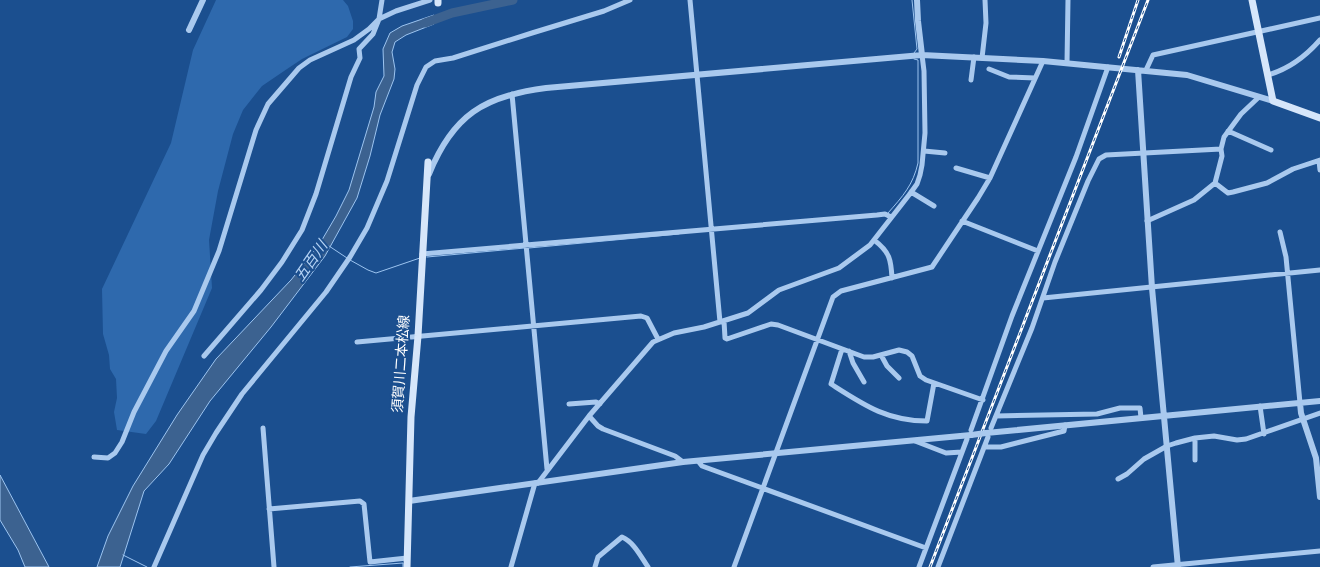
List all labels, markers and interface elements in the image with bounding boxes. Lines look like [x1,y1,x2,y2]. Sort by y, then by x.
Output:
water label: 五百川 [291,236,334,286]
street label: 須賀川二本松線 [390,315,414,413]

